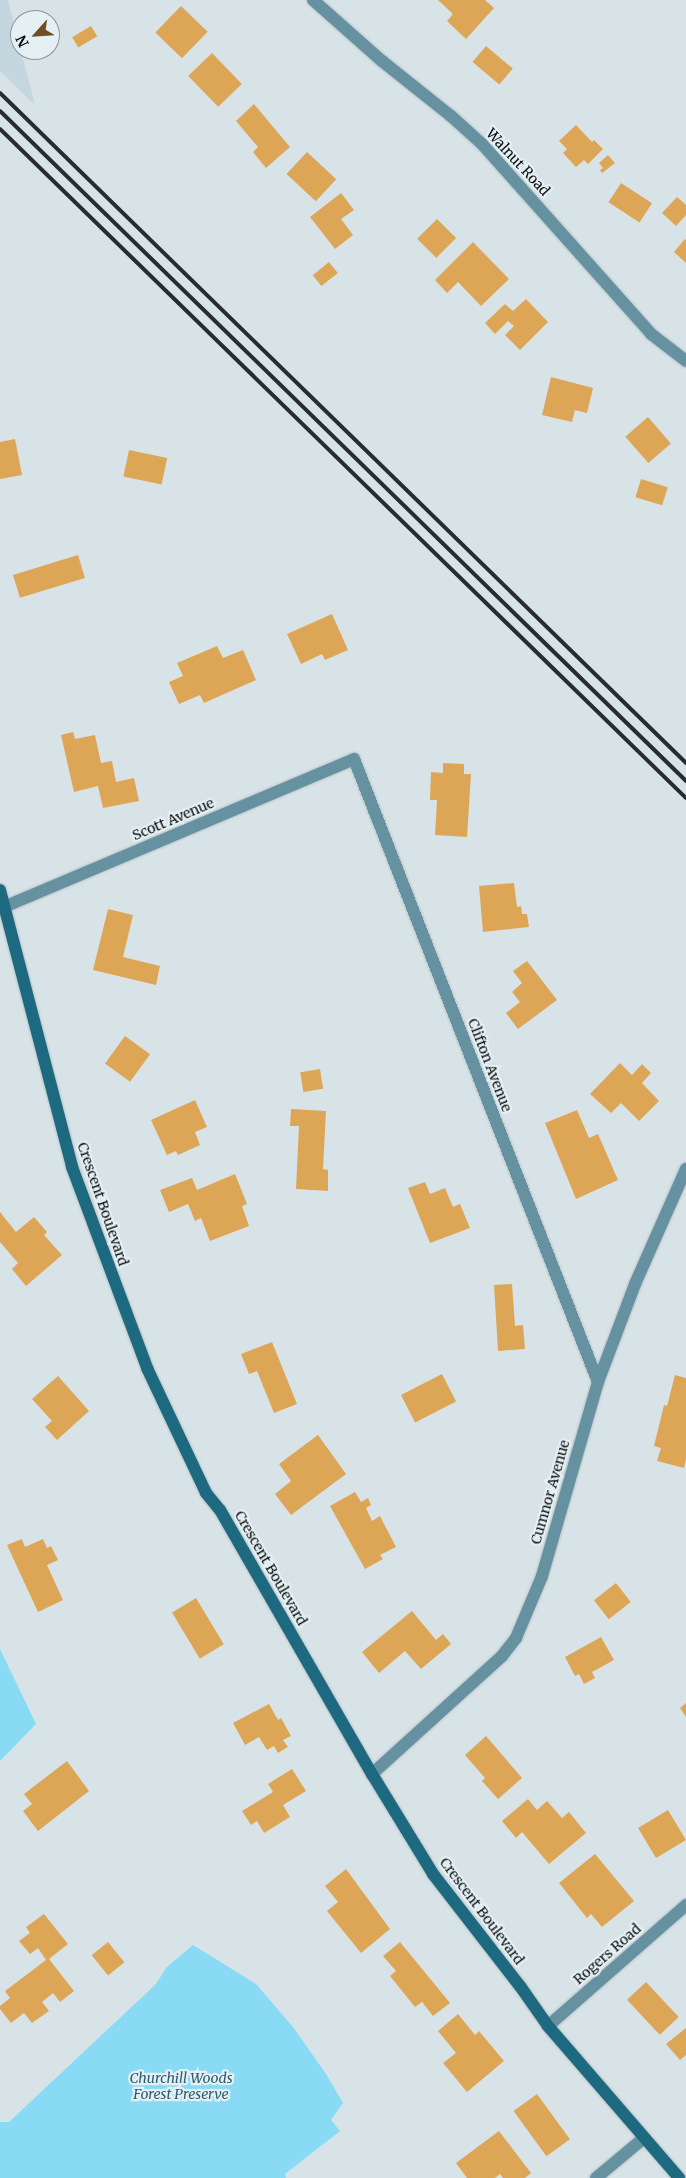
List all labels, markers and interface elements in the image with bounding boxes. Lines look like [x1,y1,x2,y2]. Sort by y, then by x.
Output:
north arrow [10,10,60,60]
text: N [12,32,33,50]
street label: Walnut Road [483,125,553,199]
street label: Scott Avenue [130,794,216,844]
street label: Clifton Avenue [465,1016,515,1114]
street label: Crescent Boulevard [74,1140,132,1268]
street label: Cumnor Avenue [527,1438,573,1546]
street label: Crescent Boulevard [231,1508,311,1628]
street label: Crescent Boulevard [436,1854,528,1968]
street label: Rogers Road [570,1920,644,1988]
park label: Churchill Woods Forest Preserve [129,2070,233,2102]

